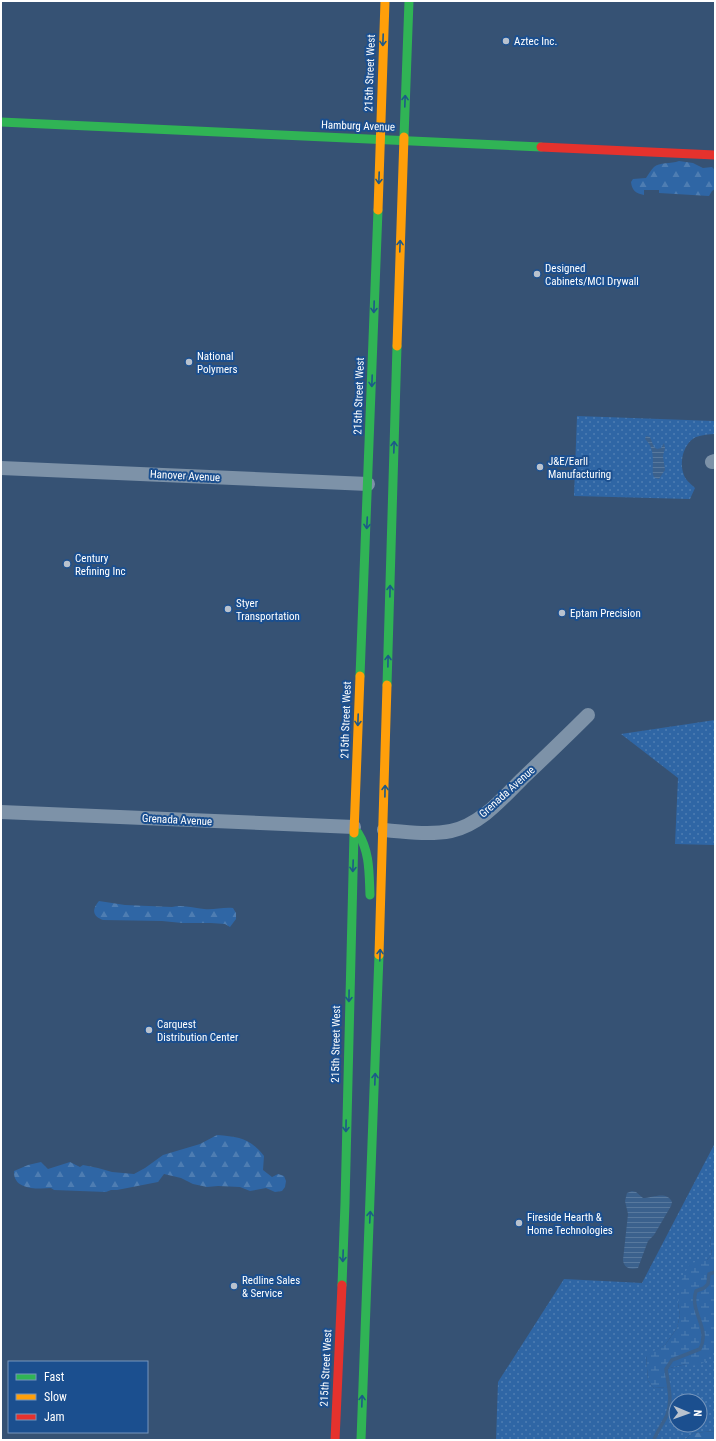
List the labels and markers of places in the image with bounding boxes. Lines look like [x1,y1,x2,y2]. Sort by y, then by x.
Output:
place label: Aztec Inc. [514,35,557,48]
marker: Aztec Inc. [501,36,511,46]
place label: Designed Cabinets/MCI Drywall [545,262,639,288]
marker: Designed Cabinets/MCI Drywall [532,269,542,279]
place label: National Polymers [197,350,237,376]
marker: National Polymers [184,357,194,367]
place label: J&E/Earll Manufacturing [548,455,611,481]
marker: J&E/Earll Manufacturing [535,462,545,472]
place label: Century Refining Inc [75,552,126,578]
marker: Century Refining Inc [62,559,72,569]
place label: Styer Transportation [236,597,300,623]
marker: Styer Transportation [223,604,233,614]
place label: Eptam Precision [570,607,641,620]
marker: Eptam Precision [557,608,567,618]
place label: Carquest Distribution Center [157,1018,239,1044]
marker: Carquest Distribution Center [144,1025,154,1035]
place label: Fireside Hearth & Home Technologies [527,1211,613,1237]
marker: Fireside Hearth & Home Technologies [514,1218,524,1228]
place label: Redline Sales & Service [242,1274,300,1300]
marker: Redline Sales & Service [229,1281,239,1291]

